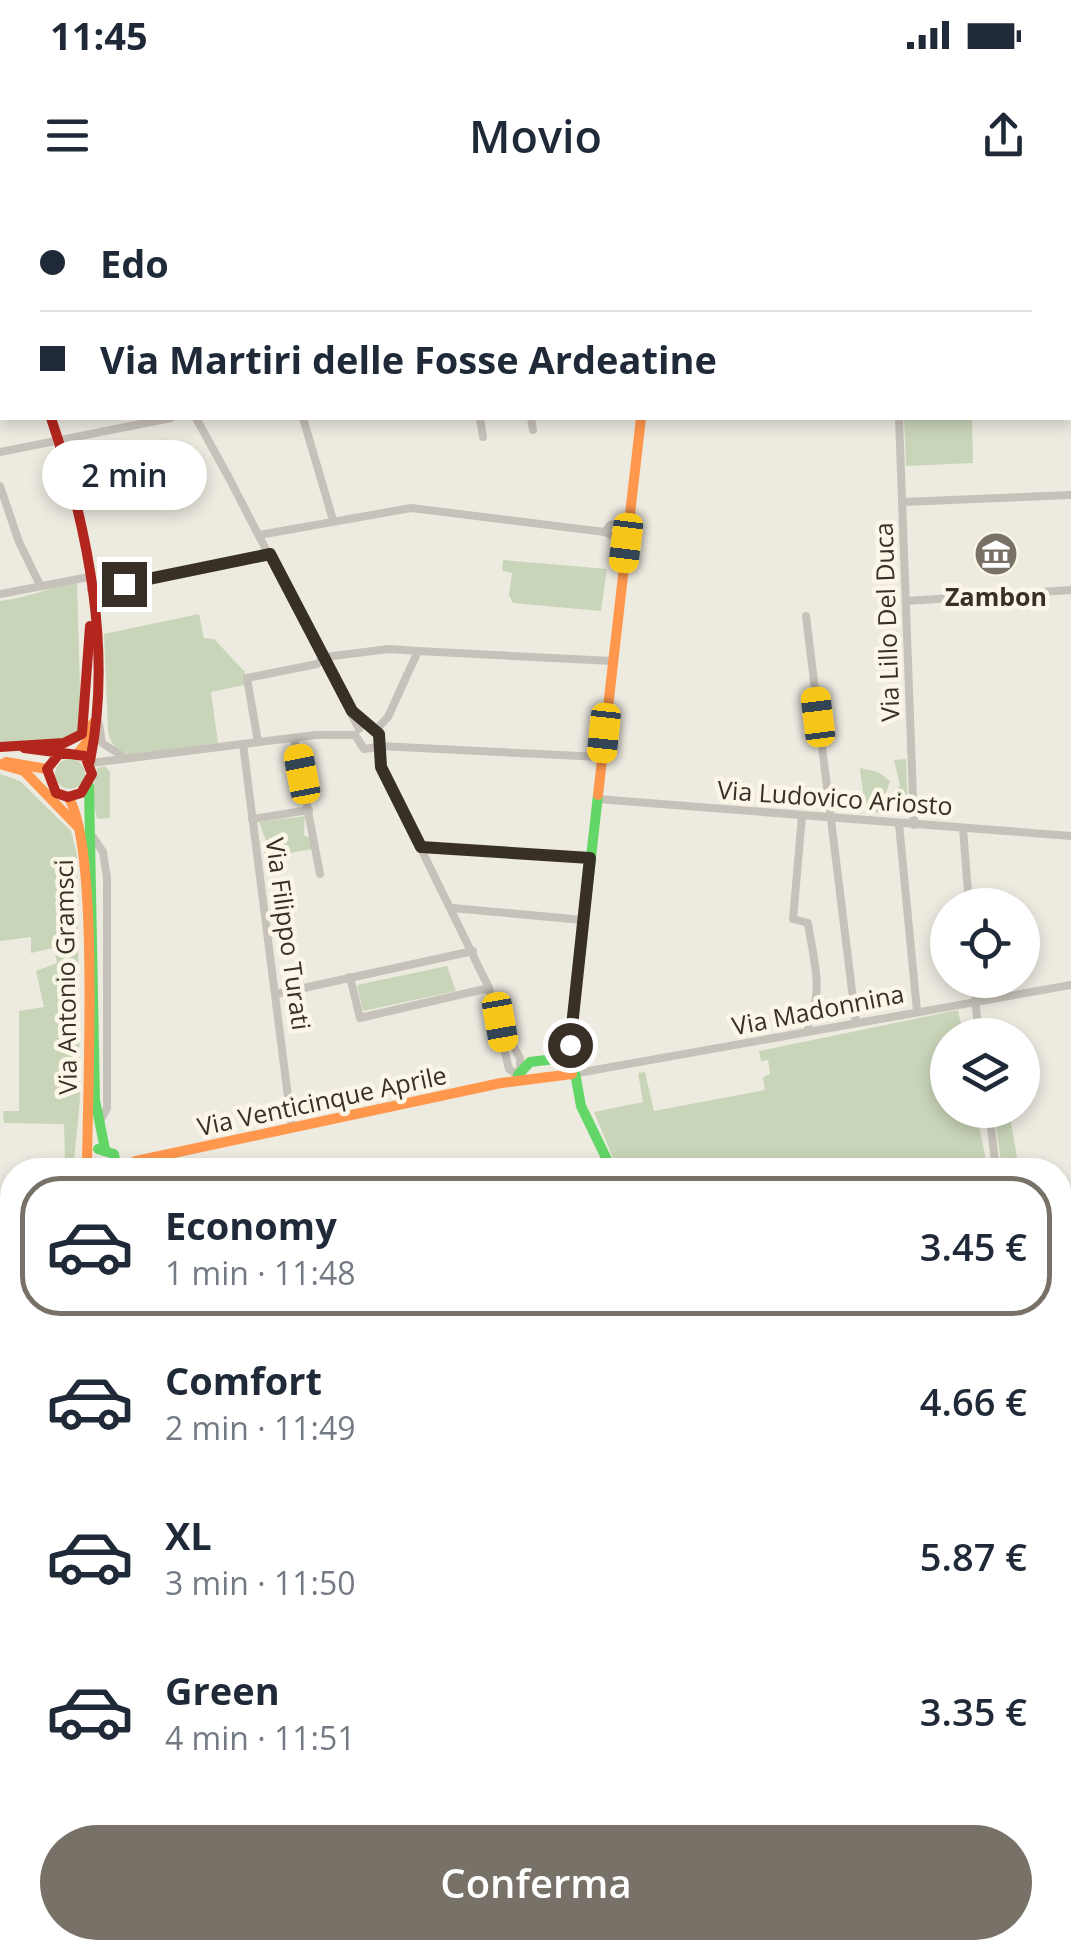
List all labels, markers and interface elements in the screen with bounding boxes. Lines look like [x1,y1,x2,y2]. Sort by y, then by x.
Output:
text: 11:45 [50,9,148,61]
text: Movio [469,105,602,166]
icon: menu [40,108,95,163]
icon: share [976,108,1031,163]
text: Edo [100,237,169,289]
text: Via Martiri delle Fosse Ardeatine [100,333,717,385]
callout: 2 min [42,439,206,509]
text: 2 min [81,453,168,496]
car [607,511,645,575]
street label: Via Lillo Del Duca [866,522,906,722]
museum icon: Zambon [973,531,1019,577]
route end [102,562,147,607]
place label: Zambon [945,579,1047,613]
car [799,685,837,749]
car [586,702,622,764]
car [282,742,322,806]
street label: Via Ludovico Ariosto [716,772,954,822]
street label: Via Filippo Turati [259,835,319,1032]
street label: Via Antonio Gramsci [46,859,84,1095]
map controls [930,888,1040,1128]
button: locate [930,888,1040,998]
street label: Via Madonnina [729,976,907,1042]
car [480,990,520,1054]
button: layers [930,1018,1040,1128]
route start [548,1023,593,1068]
street label: Via Venticinque Aprile [194,1057,449,1143]
text: Economy [165,1199,337,1251]
icon: car [45,1201,135,1291]
text: 3.45 € [920,1220,1027,1272]
text: 1 min · 11:48 [165,1251,356,1294]
text: Comfort [165,1354,322,1406]
icon: car [45,1356,135,1446]
text: 4.66 € [920,1375,1027,1427]
text: 2 min · 11:49 [165,1406,356,1449]
text: XL [165,1509,212,1561]
icon: car [45,1511,135,1601]
text: 5.87 € [920,1530,1027,1582]
text: 3 min · 11:50 [165,1561,356,1604]
text: Green [165,1664,280,1716]
icon: car [45,1666,135,1756]
text: 3.35 € [920,1685,1027,1737]
text: 4 min · 11:51 [165,1716,356,1759]
button: Conferma [40,1825,1032,1940]

